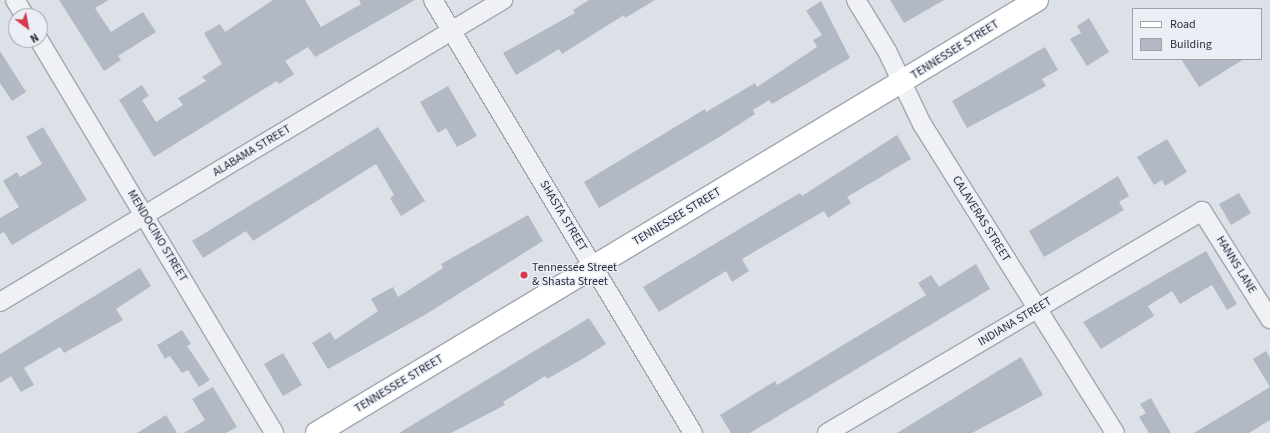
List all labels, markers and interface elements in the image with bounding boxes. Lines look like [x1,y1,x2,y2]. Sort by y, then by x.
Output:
north arrow [8,8,48,48]
legend [1132,8,1262,60]
text: Road [1170,16,1196,33]
street label: TENNESSEE STREET [908,17,1002,83]
text: N [27,29,41,46]
text: Building [1170,36,1212,53]
street label: ALABAMA STREET [210,122,294,180]
street label: CALAVERAS STREET [949,173,1013,265]
street label: SHASTA STREET [536,178,590,254]
street label: TENNESSEE STREET [630,185,724,249]
street label: MENDOCINO STREET [124,187,190,285]
street label: HANNS LANE [1213,234,1259,296]
place label: Tennessee Street & Shasta Street [532,261,617,289]
marker: Tennessee Street & Shasta Street [519,270,529,280]
street label: INDIANA STREET [976,294,1054,350]
street label: TENNESSEE STREET [352,352,446,416]

